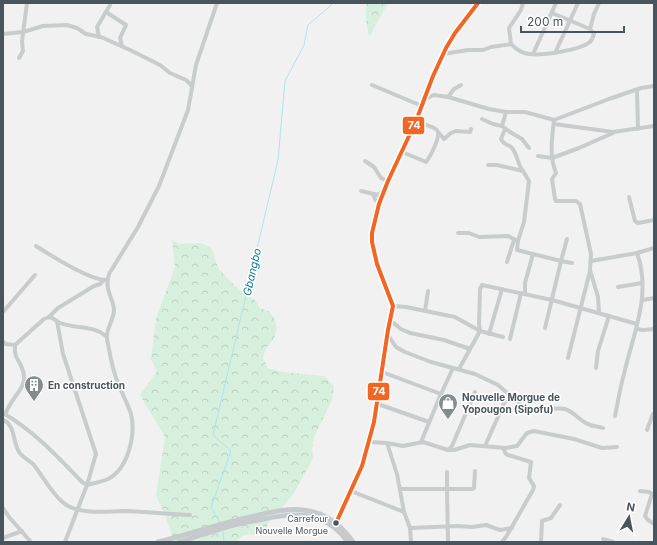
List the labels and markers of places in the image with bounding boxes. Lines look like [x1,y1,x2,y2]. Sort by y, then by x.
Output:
building icon: En construction [23,374,45,402]
place label: En construction [48,379,125,391]
place label: Nouvelle Morgue de Yopougon (Sipofu) [462,391,560,416]
shop icon: Nouvelle Morgue de Yopougon (Sipofu) [437,392,459,420]
place label: Carrefour Nouvelle Morgue [255,513,329,536]
marker: Carrefour Nouvelle Morgue [331,518,341,528]

